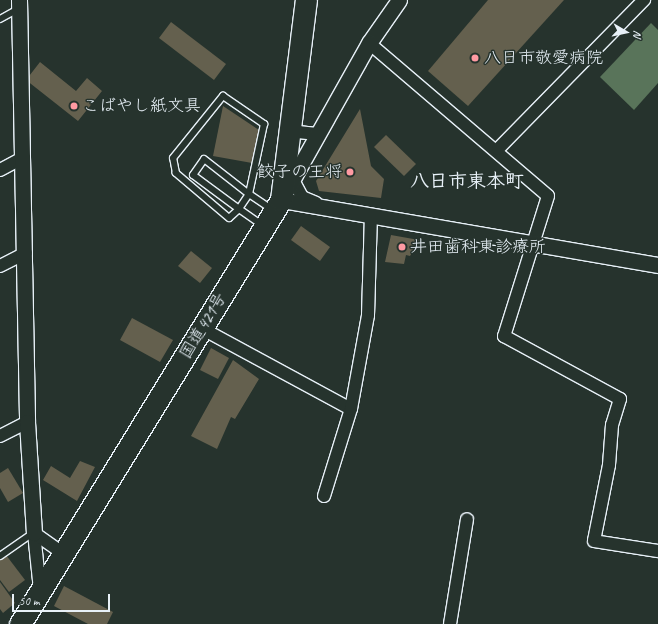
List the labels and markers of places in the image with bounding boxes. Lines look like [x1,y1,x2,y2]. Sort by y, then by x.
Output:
place label: 八日市敬愛病院 [484,48,603,68]
marker: 八日市敬愛病院 [469,52,481,64]
place label: こばやし紙文具 [82,96,201,116]
marker: こばやし紙文具 [69,101,79,111]
place label: 餃子の王将 [257,162,342,182]
marker: 餃子の王将 [345,167,355,177]
place label: 井田歯科東診療所 [410,237,546,257]
marker: 井田歯科東診療所 [397,242,407,252]

